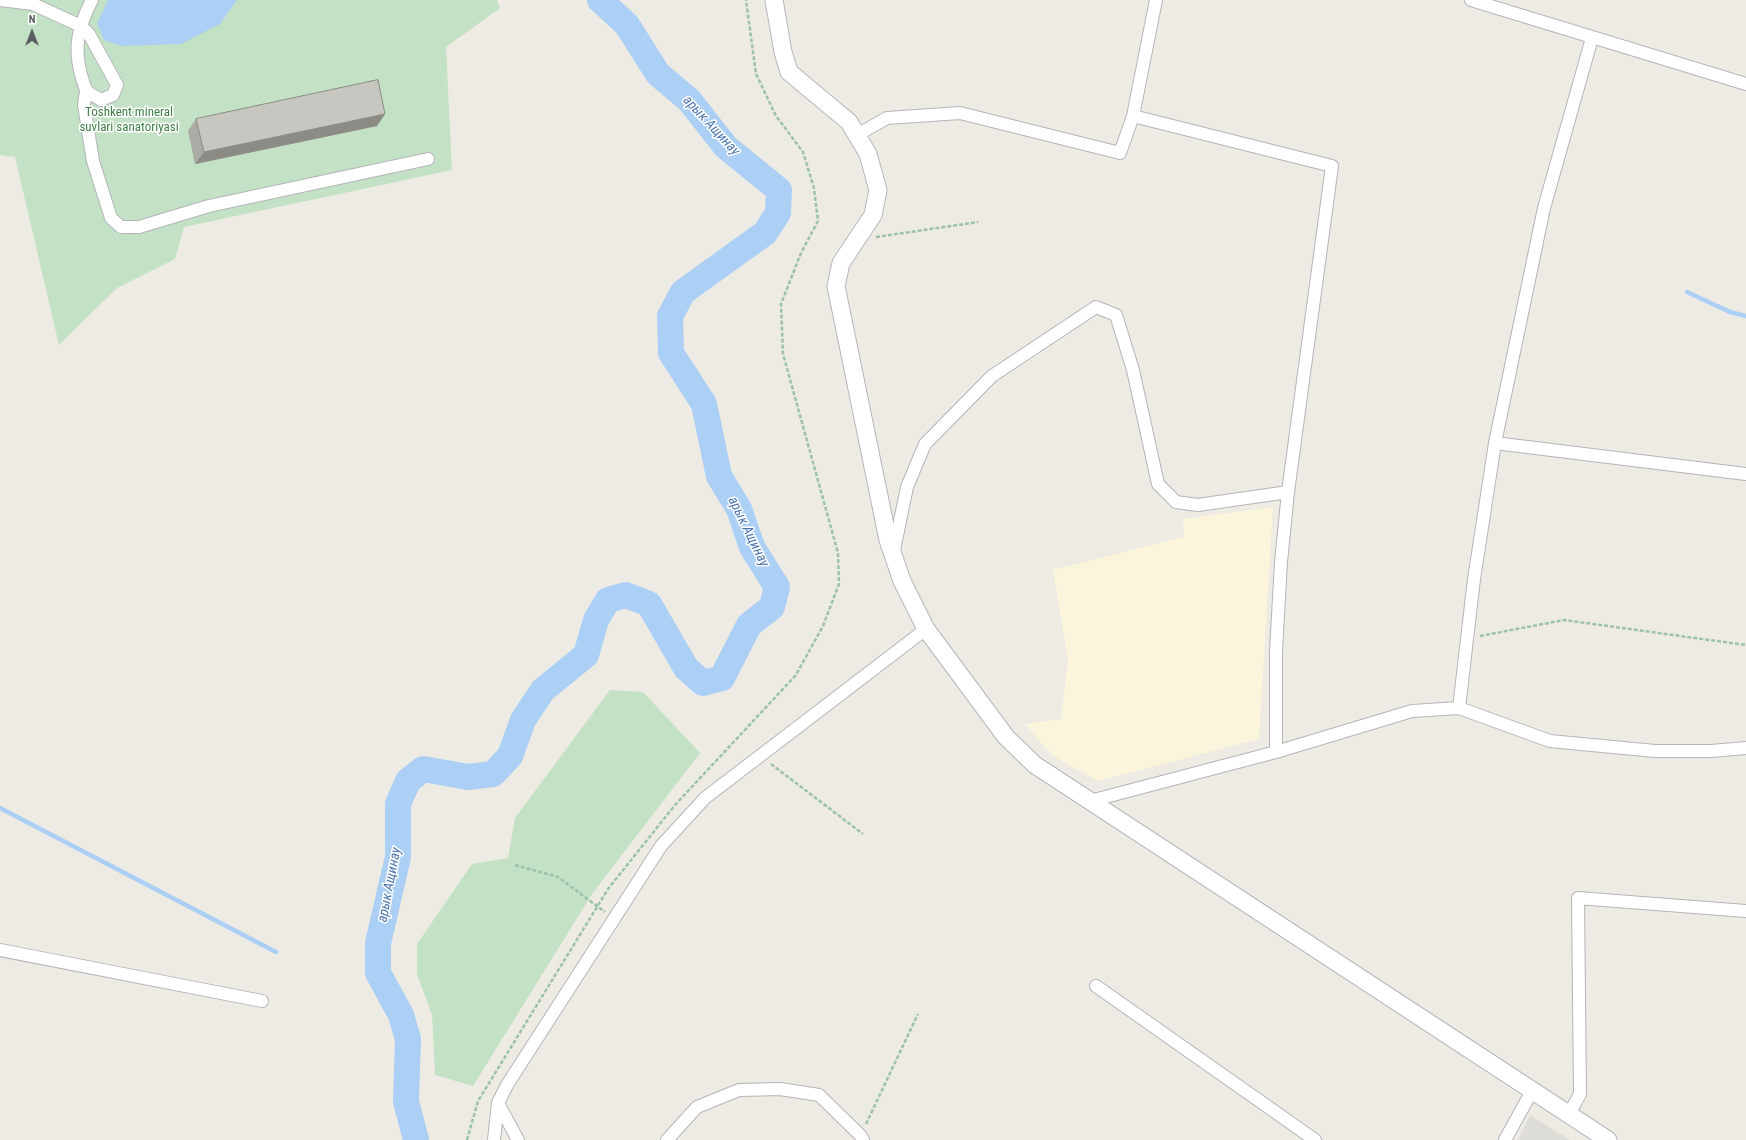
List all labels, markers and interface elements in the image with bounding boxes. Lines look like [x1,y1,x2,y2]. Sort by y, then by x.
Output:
north arrow [12,12,52,52]
text: N [29,13,35,26]
water label: арык Ащинау [679,93,743,159]
park label: Toshkent mineral suvlari sanatoriyasi [79,105,179,136]
water label: арык Ащинау [724,494,772,570]
water label: арык Ащинау [375,846,405,924]

